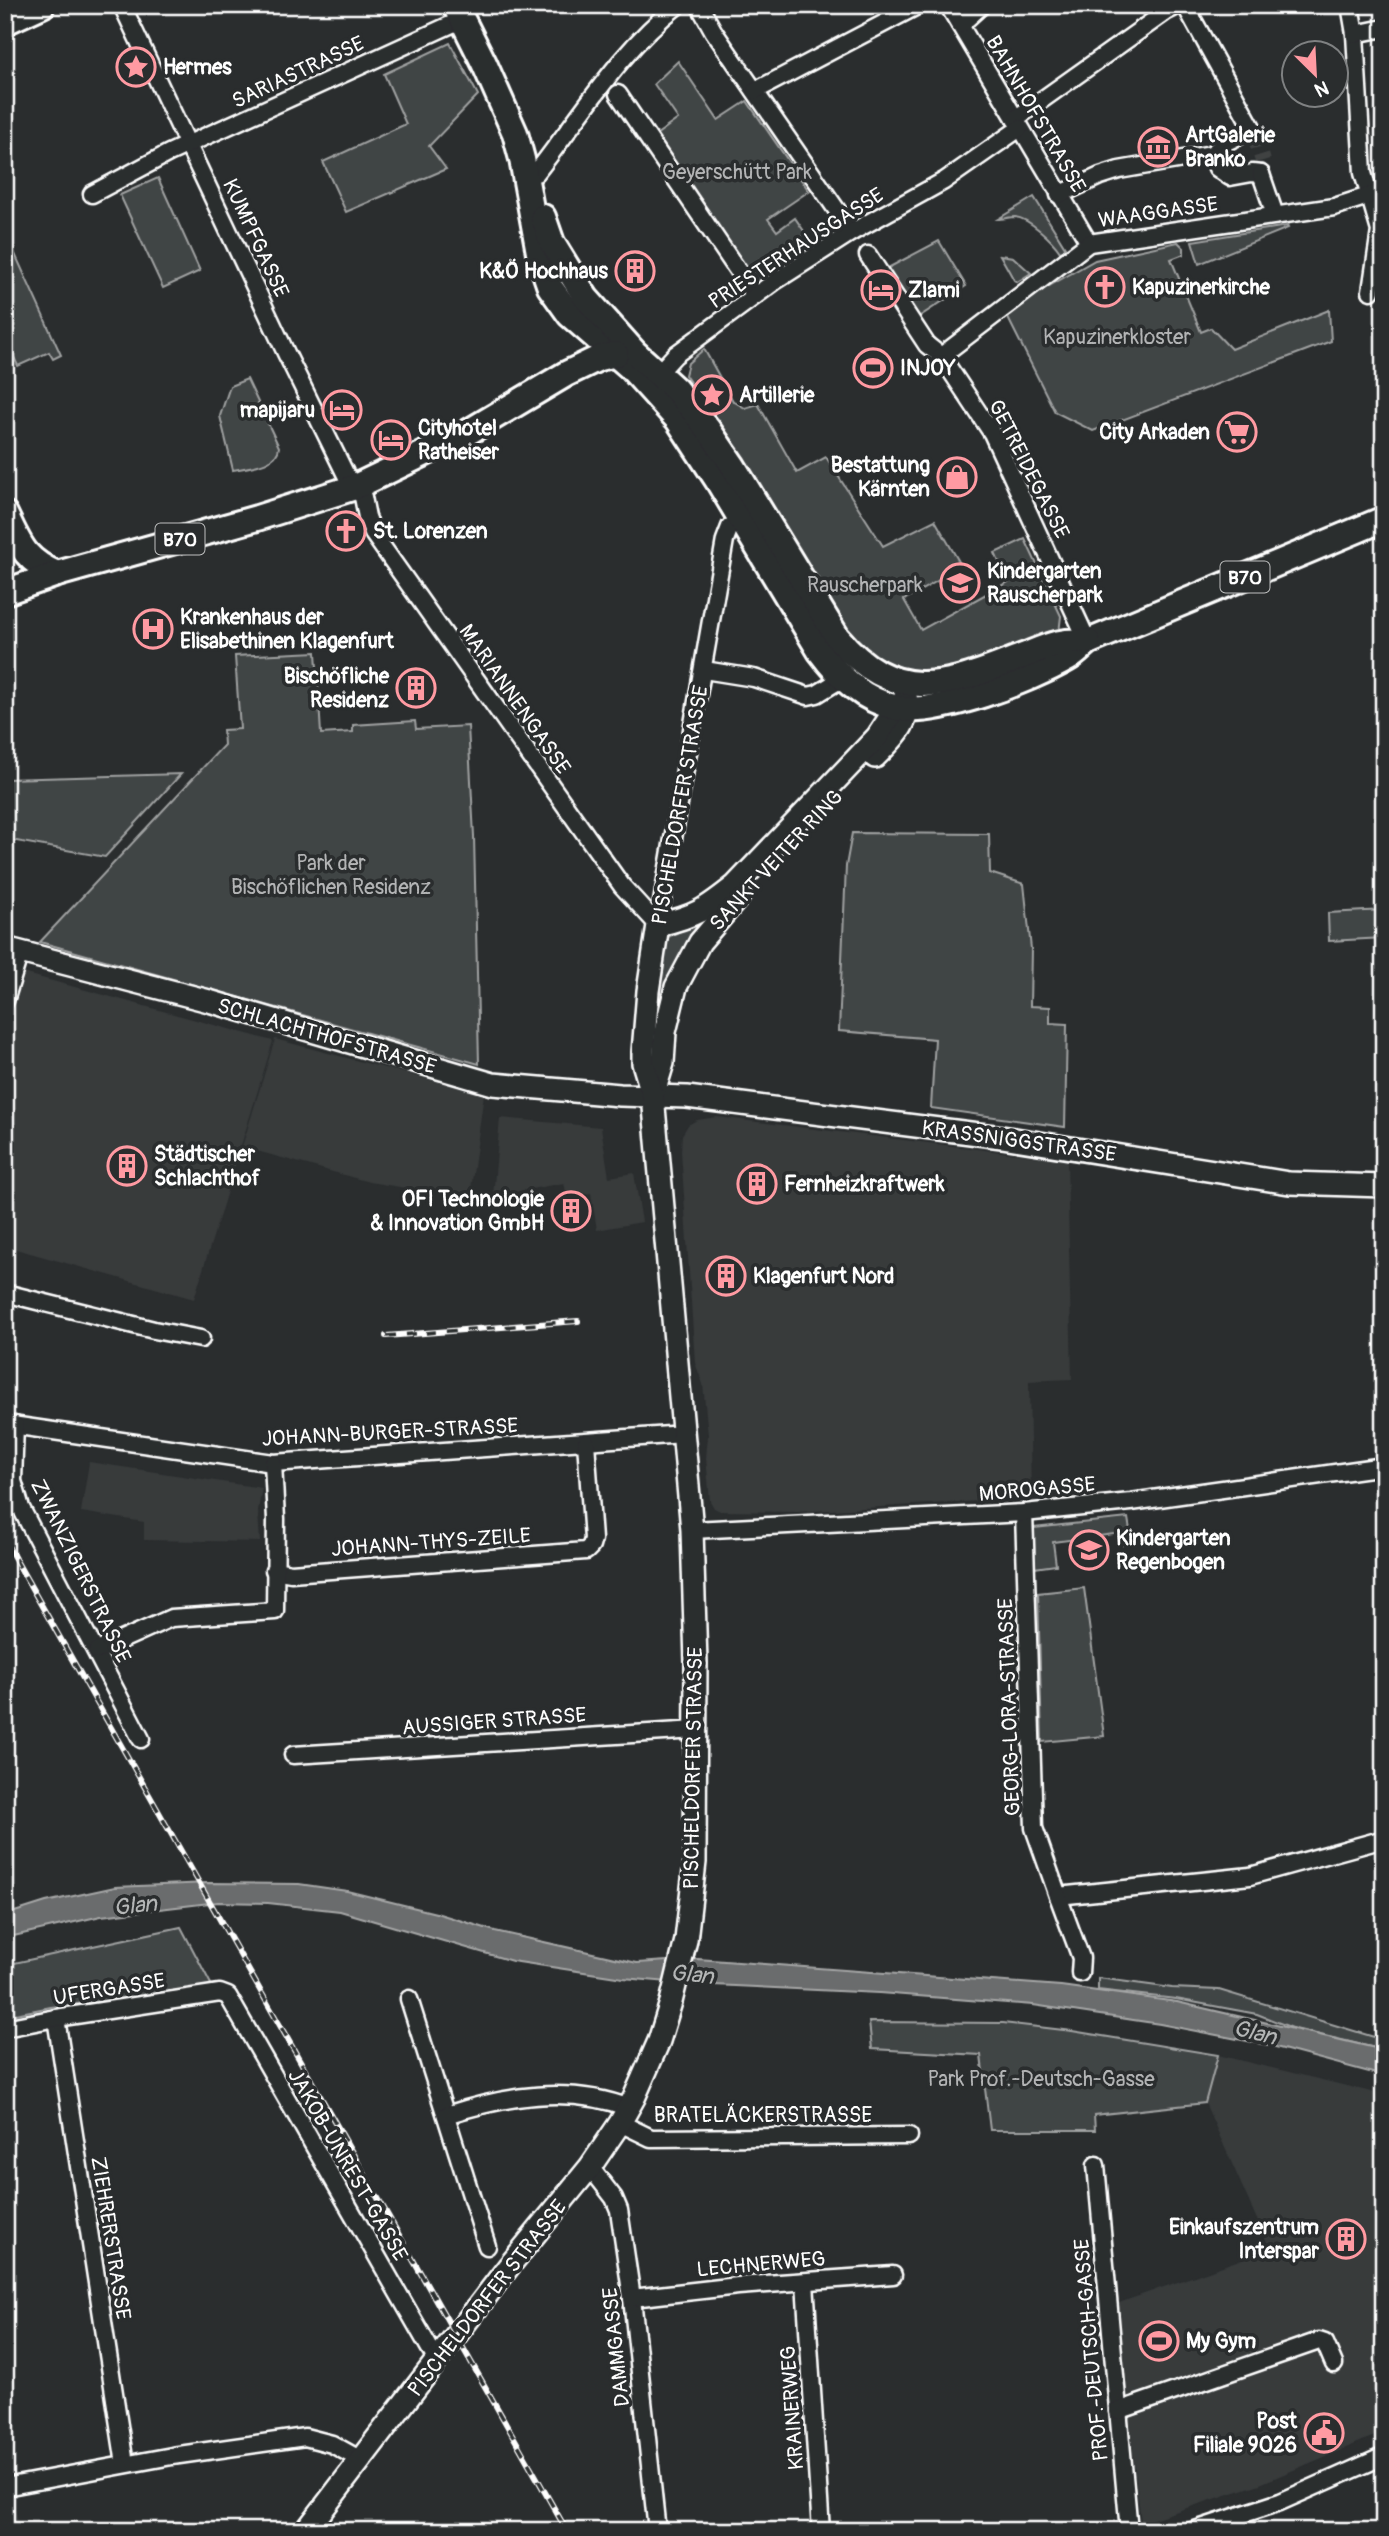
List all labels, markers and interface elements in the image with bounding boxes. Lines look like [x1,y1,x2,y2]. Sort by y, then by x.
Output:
street label: SARIASTRASSE [228,30,369,115]
street label: BAHNHOFSTRASSE [980,31,1092,198]
north arrow [1280,38,1350,108]
place icon: Hermes [115,46,157,88]
place label: Hermes [163,54,232,81]
text: N [1311,75,1332,102]
place label: ArtGalerie Branko [1185,122,1276,173]
museum icon: ArtGalerie Branko [1137,126,1179,168]
park label: Geyerschütt Park [662,159,812,186]
street label: KUMPFGASSE [216,174,295,302]
street label: PRIESTERHAUSGASSE [704,182,889,315]
street label: WAAGGASSE [1096,191,1220,234]
building icon: K&Ö Hochhaus [614,250,656,292]
place label: K&Ö Hochhaus [479,258,609,285]
church icon: Kapuzinerkirche [1084,266,1126,308]
hotel icon: Zlami [860,269,902,311]
place label: Kapuzinerkirche [1132,274,1271,301]
place label: Zlami [908,277,960,304]
park label: Kapuzinerkloster [1043,324,1191,351]
sports icon: INJOY [852,347,894,389]
place label: INJOY [900,355,957,382]
place icon: Artillerie [691,374,733,416]
place label: Artillerie [739,382,815,409]
hotel icon: mapijaru [321,389,363,431]
street label: GETREIDEGASSE [982,395,1075,543]
place label: mapijaru [240,397,315,424]
supermarket icon: City Arkaden [1216,411,1258,453]
place label: Cityhotel Ratheiser [418,415,499,466]
hotel icon: Cityhotel Ratheiser [370,419,412,461]
place label: City Arkaden [1099,419,1210,446]
place label: Bestattung Kärnten [831,452,930,503]
shop icon: Bestattung Kärnten [936,456,978,498]
church icon: St. Lorenzen [325,510,367,552]
place label: St. Lorenzen [373,518,488,545]
road number: B70 [156,524,204,554]
place label: Kindergarten Rauscherpark [987,558,1103,609]
school or university icon: Kindergarten Rauscherpark [939,562,981,604]
road number: B70 [1220,562,1270,592]
park label: Rauscherpark [807,572,923,599]
place label: Krankenhaus der Elisabethinen Klagenfurt [180,604,394,655]
hospital icon: Krankenhaus der Elisabethinen Klagenfurt [132,608,174,650]
street label: MARIANNENGASSE [453,619,577,780]
place label: Bischöfliche Residenz [284,663,390,714]
building icon: Bischöfliche Residenz [395,667,437,709]
street label: PISCHELDORFER STRASSE [646,683,715,927]
street label: SANKT VEITER RING [704,784,849,937]
park label: Park der Bischöflichen Residenz [231,850,431,901]
street label: SCHLACHTHOFSTRASSE [214,992,439,1081]
street label: KRASSNIGGSTRASSE [920,1114,1118,1169]
place label: Städtischer Schlachthof [154,1141,261,1192]
building icon: Städtischer Schlachthof [106,1145,148,1187]
building icon: Fernheizkraftwerk [736,1163,778,1205]
place label: Fernheizkraftwerk [784,1171,945,1198]
place label: OFI Technologie & Innovation GmbH [370,1186,545,1237]
building icon: OFI Technologie & Innovation GmbH [550,1190,592,1232]
building icon: Klagenfurt Nord [705,1255,747,1297]
place label: Klagenfurt Nord [753,1263,894,1290]
street label: JOHANN-BURGER-STRASSE [261,1412,519,1453]
street label: MOROGASSE [978,1471,1097,1508]
street label: ZWANZIGERSTRASSE [24,1475,137,1668]
street label: JOHANN-THYS-ZEILE [330,1522,532,1563]
place label: Kindergarten Regenbogen [1116,1525,1231,1576]
school or university icon: Kindergarten Regenbogen [1068,1529,1110,1571]
street label: GEORG-LORA-STRASSE [992,1597,1027,1816]
street label: PISCHELDORFER STRASSE [678,1646,709,1890]
street label: AUSSIGER STRASSE [401,1702,587,1741]
water label: Glan [112,1889,159,1922]
water label: Glan [669,1958,716,1991]
street label: UFERGASSE [51,1967,167,2012]
water label: Glan [1230,2013,1280,2052]
street label: JAKOB-UNREST-GASSE [282,2064,414,2266]
park label: Park Prof.-Deutsch-Gasse [927,2066,1155,2093]
street label: BRATELÄCKERSTRASSE [654,2102,872,2129]
street label: ZIEHRERSTRASSE [84,2155,137,2322]
street label: PISCHELDORFER STRASSE [402,2194,573,2402]
place label: Einkaufszentrum Interspar [1169,2214,1319,2265]
building icon: Einkaufszentrum Interspar [1325,2218,1367,2260]
street label: PROF.-DEUTSCH-GASSE [1068,2237,1115,2462]
street label: LECHNERWEG [696,2245,827,2284]
street label: DAMMGASSE [597,2286,636,2408]
sports icon: My Gym [1138,2320,1180,2362]
place label: My Gym [1186,2328,1257,2355]
street label: KRAINERWEG [775,2345,810,2471]
place label: Post Filiale 9026 [1193,2408,1298,2459]
public building icon: Post Filiale 9026 [1303,2412,1345,2454]

